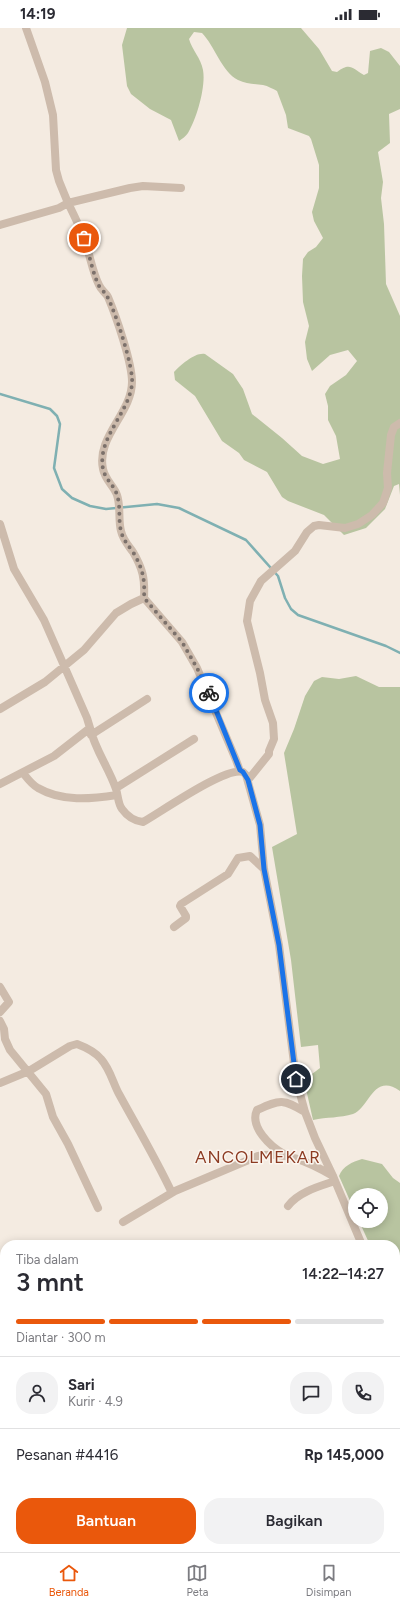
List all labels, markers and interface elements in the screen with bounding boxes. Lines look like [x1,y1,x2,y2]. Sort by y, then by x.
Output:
text: 14:19 [20,5,55,23]
pin [67,221,101,255]
icon: bag [73,227,95,249]
courier [189,673,229,713]
icon: bike [198,682,220,704]
pin [279,1062,313,1096]
icon: home [285,1068,307,1090]
district label: ANCOLMEKAR [195,1147,321,1167]
map controls [348,1188,388,1228]
button: locate [348,1188,388,1228]
text: Tiba dalam [16,1252,78,1267]
text: 14:22–14:27 [302,1265,384,1283]
text: 3 mnt [16,1266,84,1298]
text: Diantar · 300 m [16,1330,106,1345]
button: person [16,1372,58,1414]
button: chat [290,1372,332,1414]
button: phone [342,1372,384,1414]
text: Sari [68,1376,95,1394]
text: Kurir · 4.9 [68,1394,123,1409]
text: Pesanan #4416 [16,1446,118,1464]
text: Rp 145,000 [304,1446,384,1464]
button: Bantuan [16,1498,196,1544]
button: Bagikan [204,1498,384,1544]
tab: Beranda [49,1562,89,1599]
tab: Peta [186,1562,208,1599]
tab: Disimpan [306,1562,351,1599]

